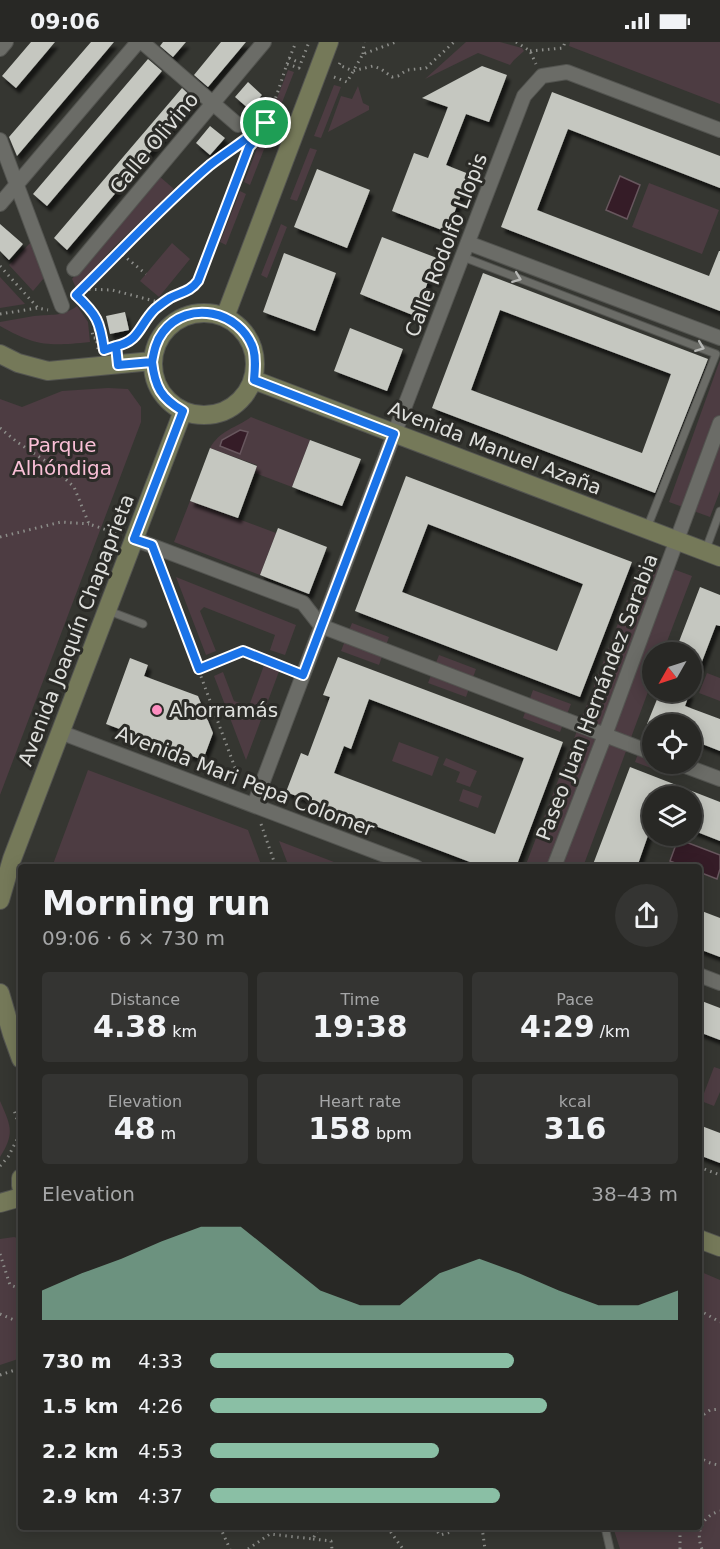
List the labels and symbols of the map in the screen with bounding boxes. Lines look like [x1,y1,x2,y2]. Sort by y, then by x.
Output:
street label: Calle Olivino [105,87,203,199]
pin [240,97,291,148]
street label: Calle Rodolfo Llopis [400,150,492,340]
one-way arrow [511,271,522,283]
one-way arrow [693,340,704,352]
street label: Avenida Manuel Azaña [385,396,605,500]
park label: Parque Alhóndiga [12,433,112,480]
street label: Avenida Joaquín Chapaprieta [13,491,139,769]
street label: Paseo Juan Hernández Sarabia [531,550,663,844]
north arrow [642,642,702,702]
place label: Ahorramás [169,698,278,722]
marker: Ahorramás [150,703,164,717]
street label: Avenida Mari Pepa Colomer [112,721,378,842]

